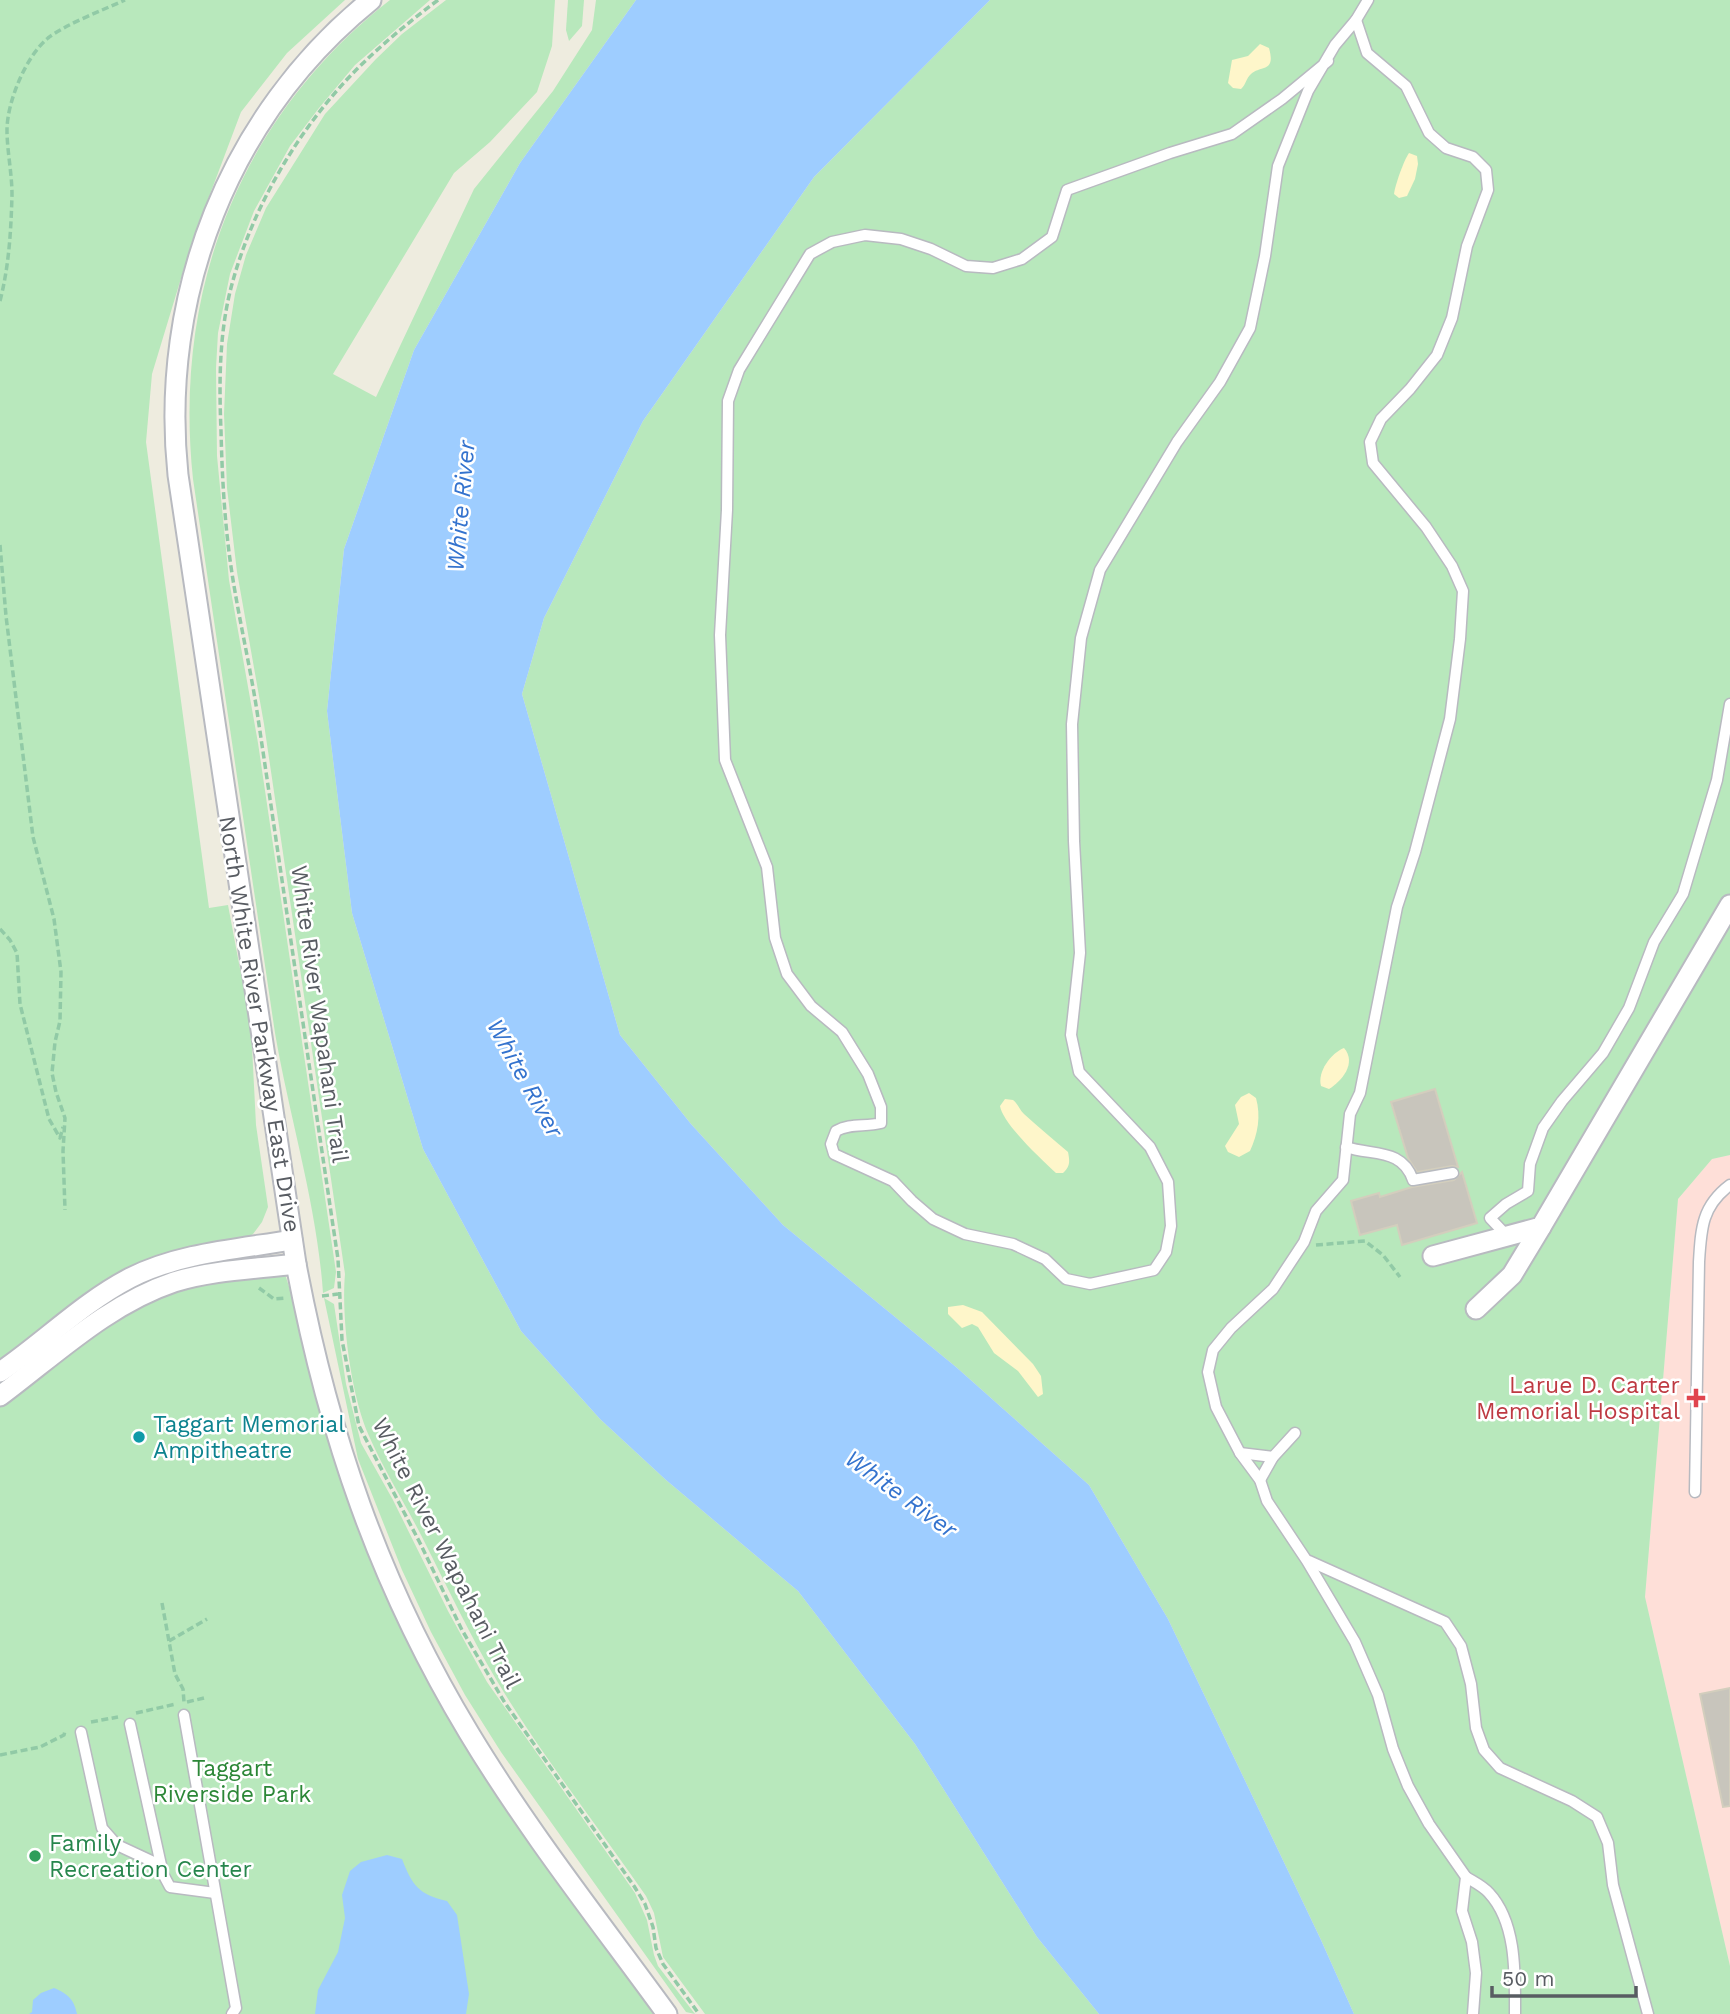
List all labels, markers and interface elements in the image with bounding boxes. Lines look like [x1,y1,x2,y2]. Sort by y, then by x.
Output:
water label: White River [441,438,481,573]
street label: North White River Parkway East Drive [213,814,306,1234]
street label: White River Wapahani Trail [285,864,354,1164]
water label: White River [481,1014,570,1144]
place label: Larue D. Carter Memorial Hospital [1476,1372,1680,1425]
marker: Larue D. Carter Memorial Hospital [1686,1388,1706,1408]
place label: Taggart Memorial Ampitheatre [153,1411,345,1464]
street label: White River Wapahani Trail [366,1413,527,1693]
marker: Taggart Memorial Ampitheatre [131,1429,147,1445]
water label: White River [840,1444,964,1545]
park label: Taggart Riverside Park [153,1755,311,1808]
place label: Family Recreation Center [49,1830,252,1883]
marker: Family Recreation Center [27,1848,43,1864]
scale bar [1492,1954,1636,1998]
text: 50 m [1502,1966,1554,1991]

